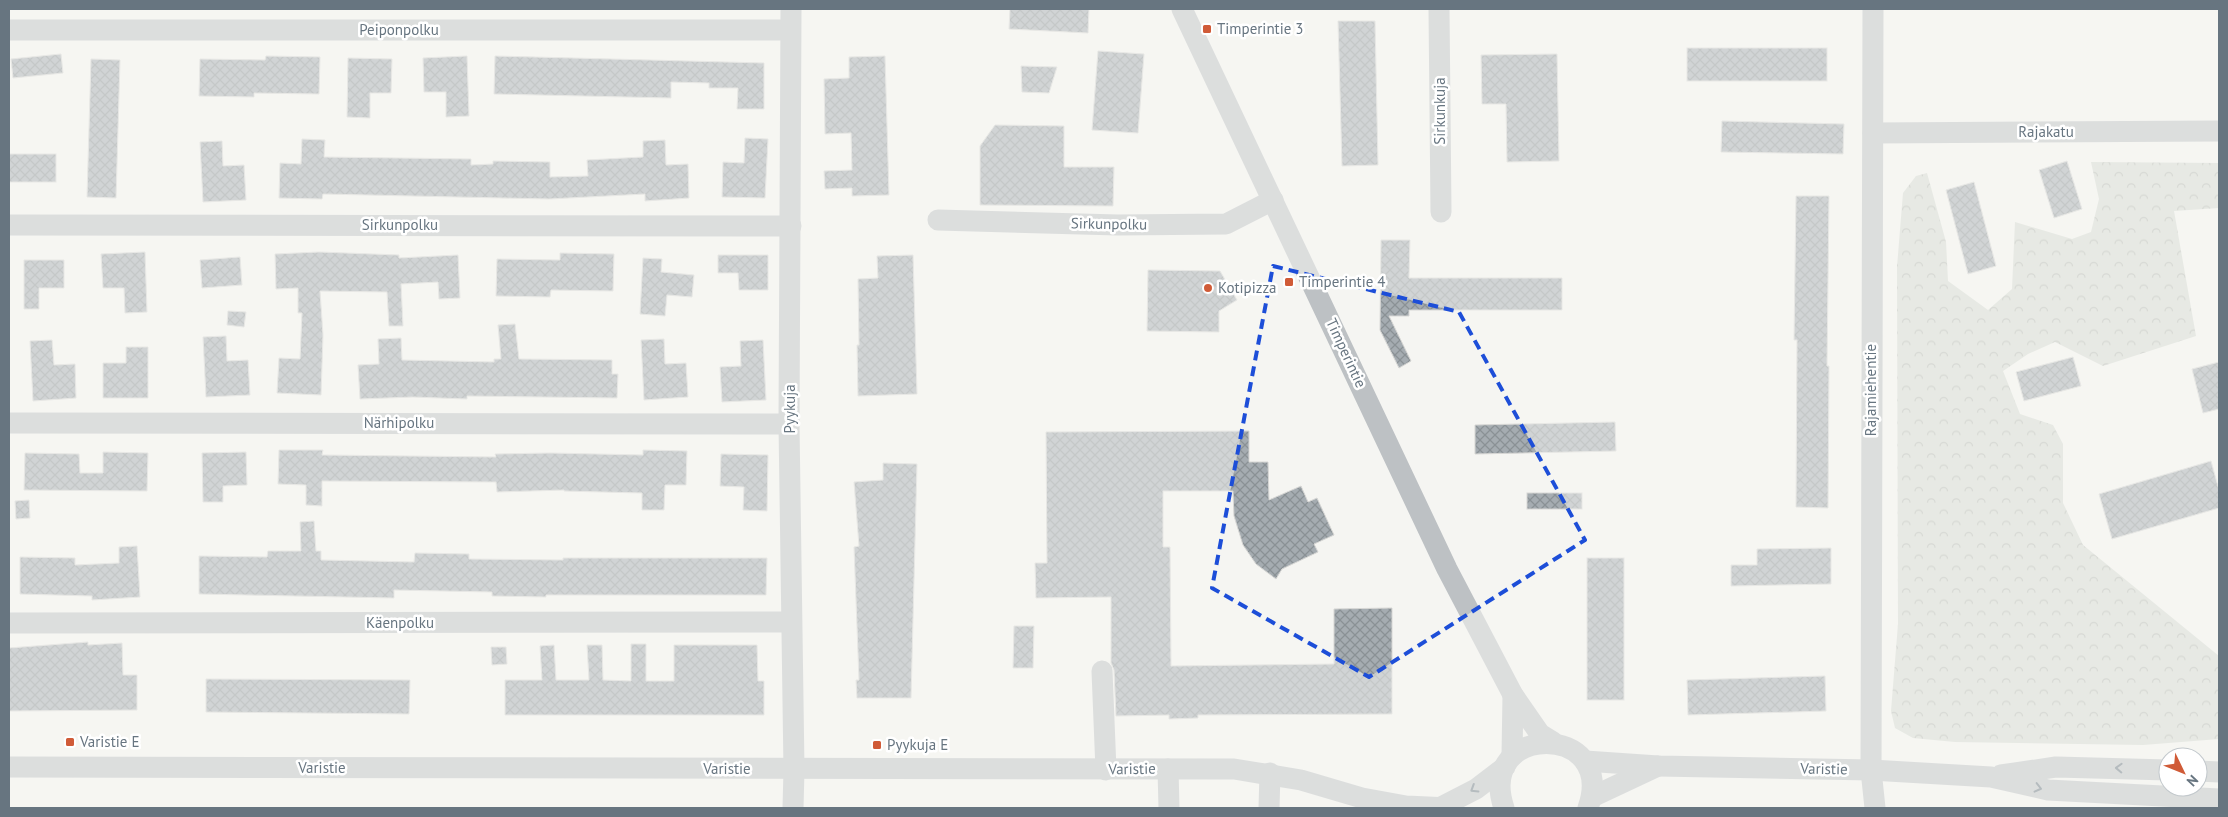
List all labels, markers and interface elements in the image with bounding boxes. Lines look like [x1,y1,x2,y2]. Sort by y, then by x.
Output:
place label: Timperintie 3 [1217,19,1304,38]
street label: Peiponpolku [359,20,439,39]
marker: Timperintie 3 [1201,23,1213,35]
street label: Sirkunkuja [1430,77,1449,145]
street label: Rajakatu [2018,122,2074,141]
street label: Sirkunpolku [1071,213,1147,234]
street label: Sirkunpolku [362,215,438,234]
place label: Timperintie 4 [1299,272,1386,291]
marker: Timperintie 4 [1283,276,1295,288]
place label: Kotipizza [1218,278,1277,297]
marker: Kotipizza [1202,282,1214,294]
street label: Timperintie [1322,315,1371,390]
street label: Rajamiehentie [1861,344,1880,436]
street label: Pyykuja [780,384,799,434]
street label: Närhipolku [364,413,434,432]
street label: Käenpolku [366,613,434,632]
place label: Varistie E [79,732,139,751]
place label: Pyykuja E [887,735,948,754]
marker: Varistie E [64,736,76,748]
marker: Pyykuja E [871,739,883,751]
north arrow [2158,747,2208,797]
street label: Varistie [297,758,346,777]
street label: Varistie [702,759,751,778]
street label: Varistie [1107,759,1156,778]
street label: Varistie [1799,759,1848,778]
one-way arrow [2115,763,2123,774]
text: N [2183,771,2202,790]
one-way arrow [2033,782,2042,793]
one-way arrow [1471,783,1480,793]

